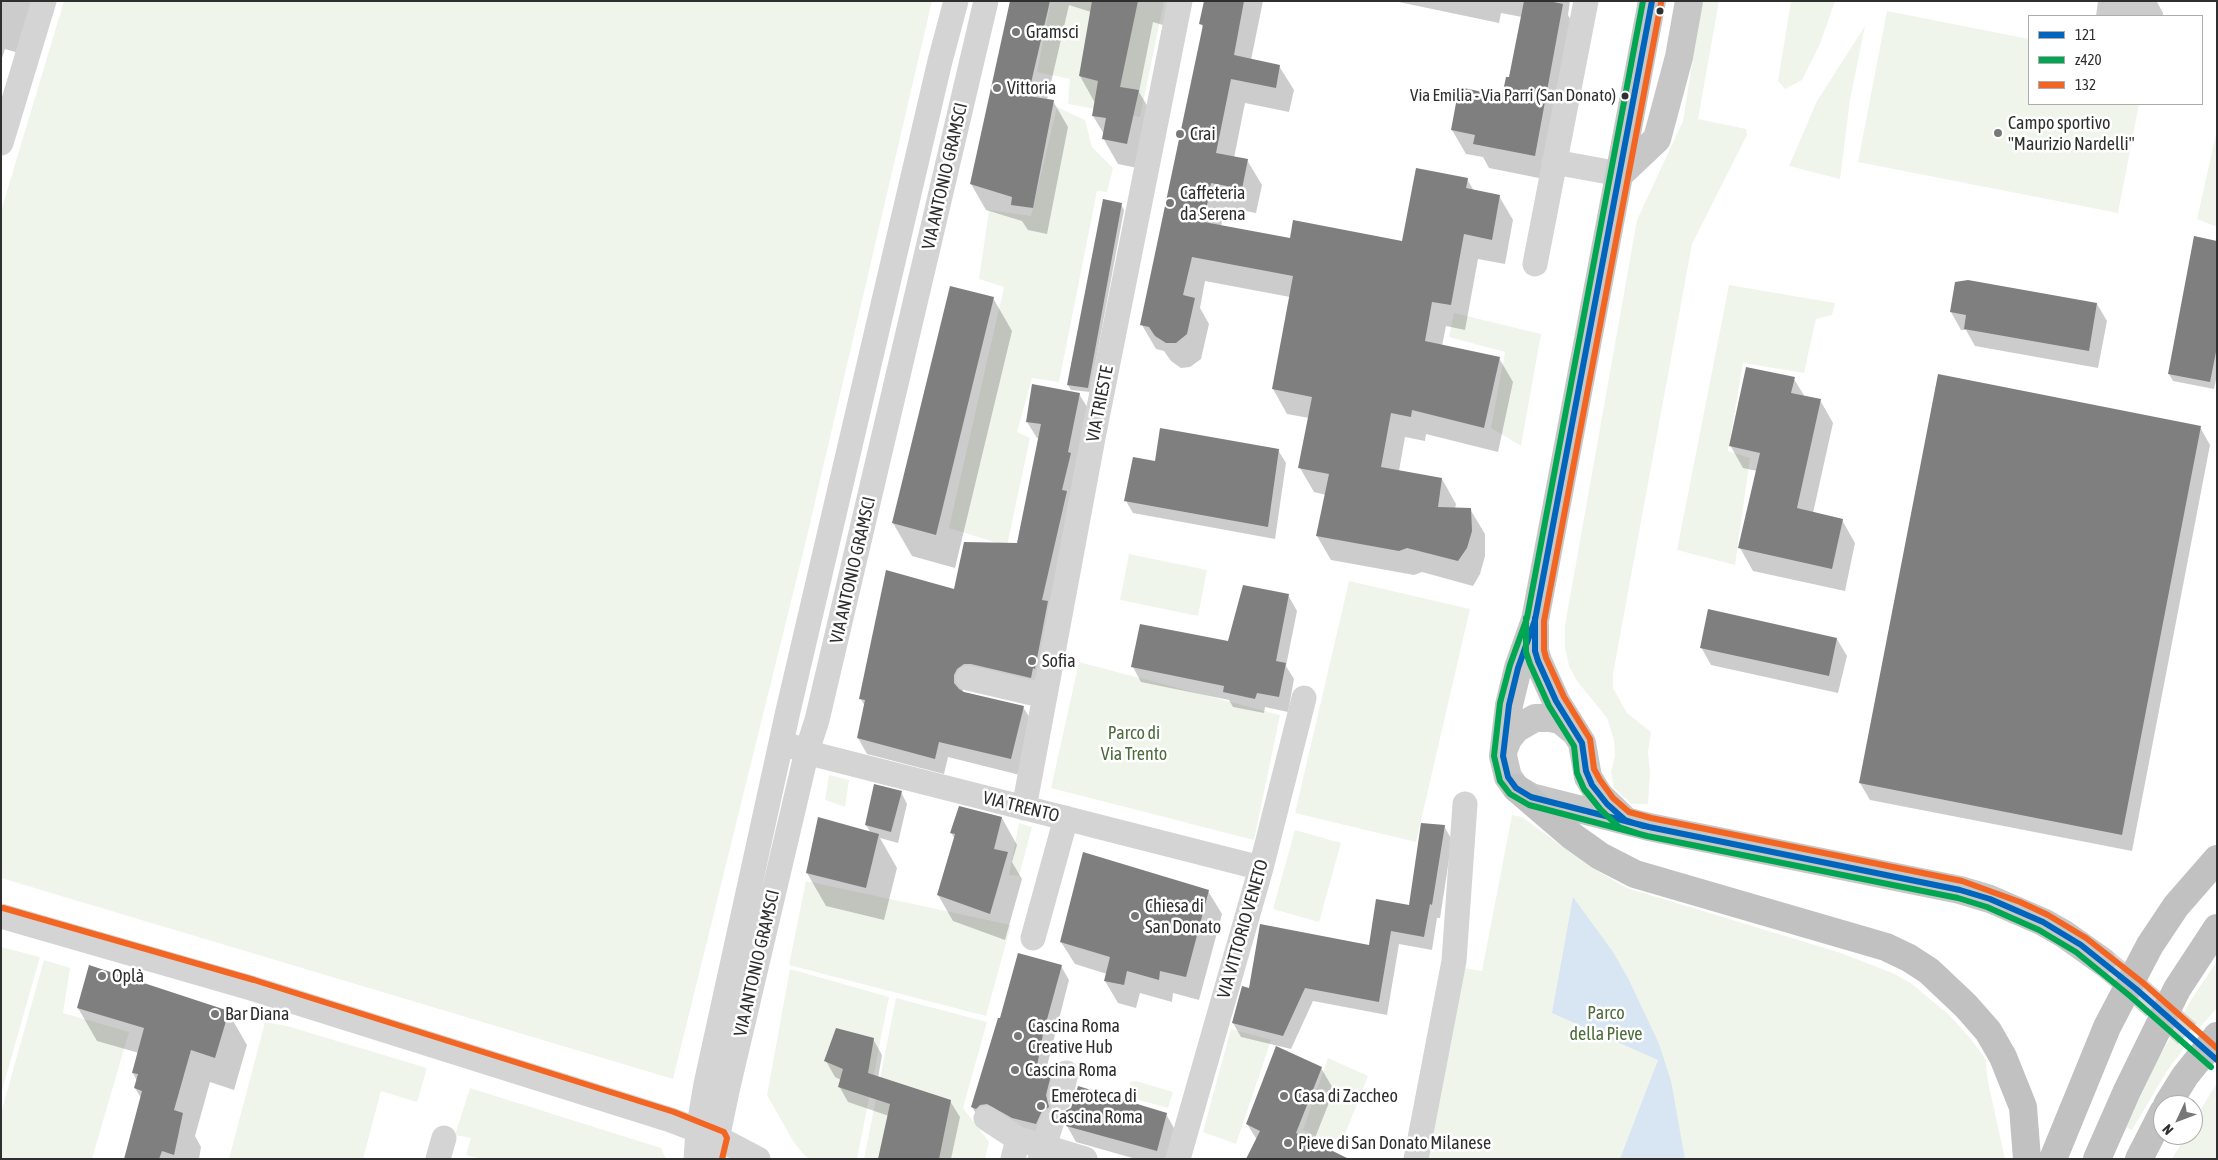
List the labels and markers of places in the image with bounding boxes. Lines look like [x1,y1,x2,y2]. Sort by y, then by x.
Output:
unlabelled marker [1655,6,1665,16]
place label: Gramsci [1026,21,1079,43]
marker: Gramsci [1010,26,1022,38]
place label: Vittoria [1007,77,1056,99]
marker: Vittoria [991,82,1003,94]
place label: Via Emilia - Via Parri (San Donato) [1410,86,1616,106]
marker: Via Emilia - Via Parri (San Donato) [1620,91,1630,101]
place label: Campo sportivo "Maurizio Nardelli" [2008,112,2135,154]
place label: Crai [1190,123,1216,145]
marker: Campo sportivo "Maurizio Nardelli" [1992,127,2004,139]
marker: Crai [1174,128,1186,140]
place label: Caffeteria da Serena [1180,182,1246,224]
marker: Caffeteria da Serena [1164,197,1176,209]
place label: Sofia [1042,650,1075,672]
marker: Sofia [1026,655,1038,667]
place label: Chiesa di San Donato [1145,895,1221,938]
marker: Chiesa di San Donato [1129,910,1141,922]
place label: Oplà [112,965,144,987]
marker: Oplà [96,970,108,982]
place label: Bar Diana [225,1003,289,1025]
marker: Bar Diana [209,1008,221,1020]
place label: Cascina Roma Creative Hub [1028,1015,1120,1058]
marker: Cascina Roma Creative Hub [1012,1030,1024,1042]
place label: Cascina Roma [1025,1059,1117,1081]
marker: Cascina Roma [1009,1064,1021,1076]
place label: Emeroteca di Cascina Roma [1051,1085,1143,1128]
place label: Casa di Zaccheo [1294,1085,1398,1107]
marker: Casa di Zaccheo [1278,1090,1290,1102]
marker: Emeroteca di Cascina Roma [1035,1100,1047,1112]
place label: Pieve di San Donato Milanese [1298,1132,1491,1154]
marker: Pieve di San Donato Milanese [1282,1137,1294,1149]

